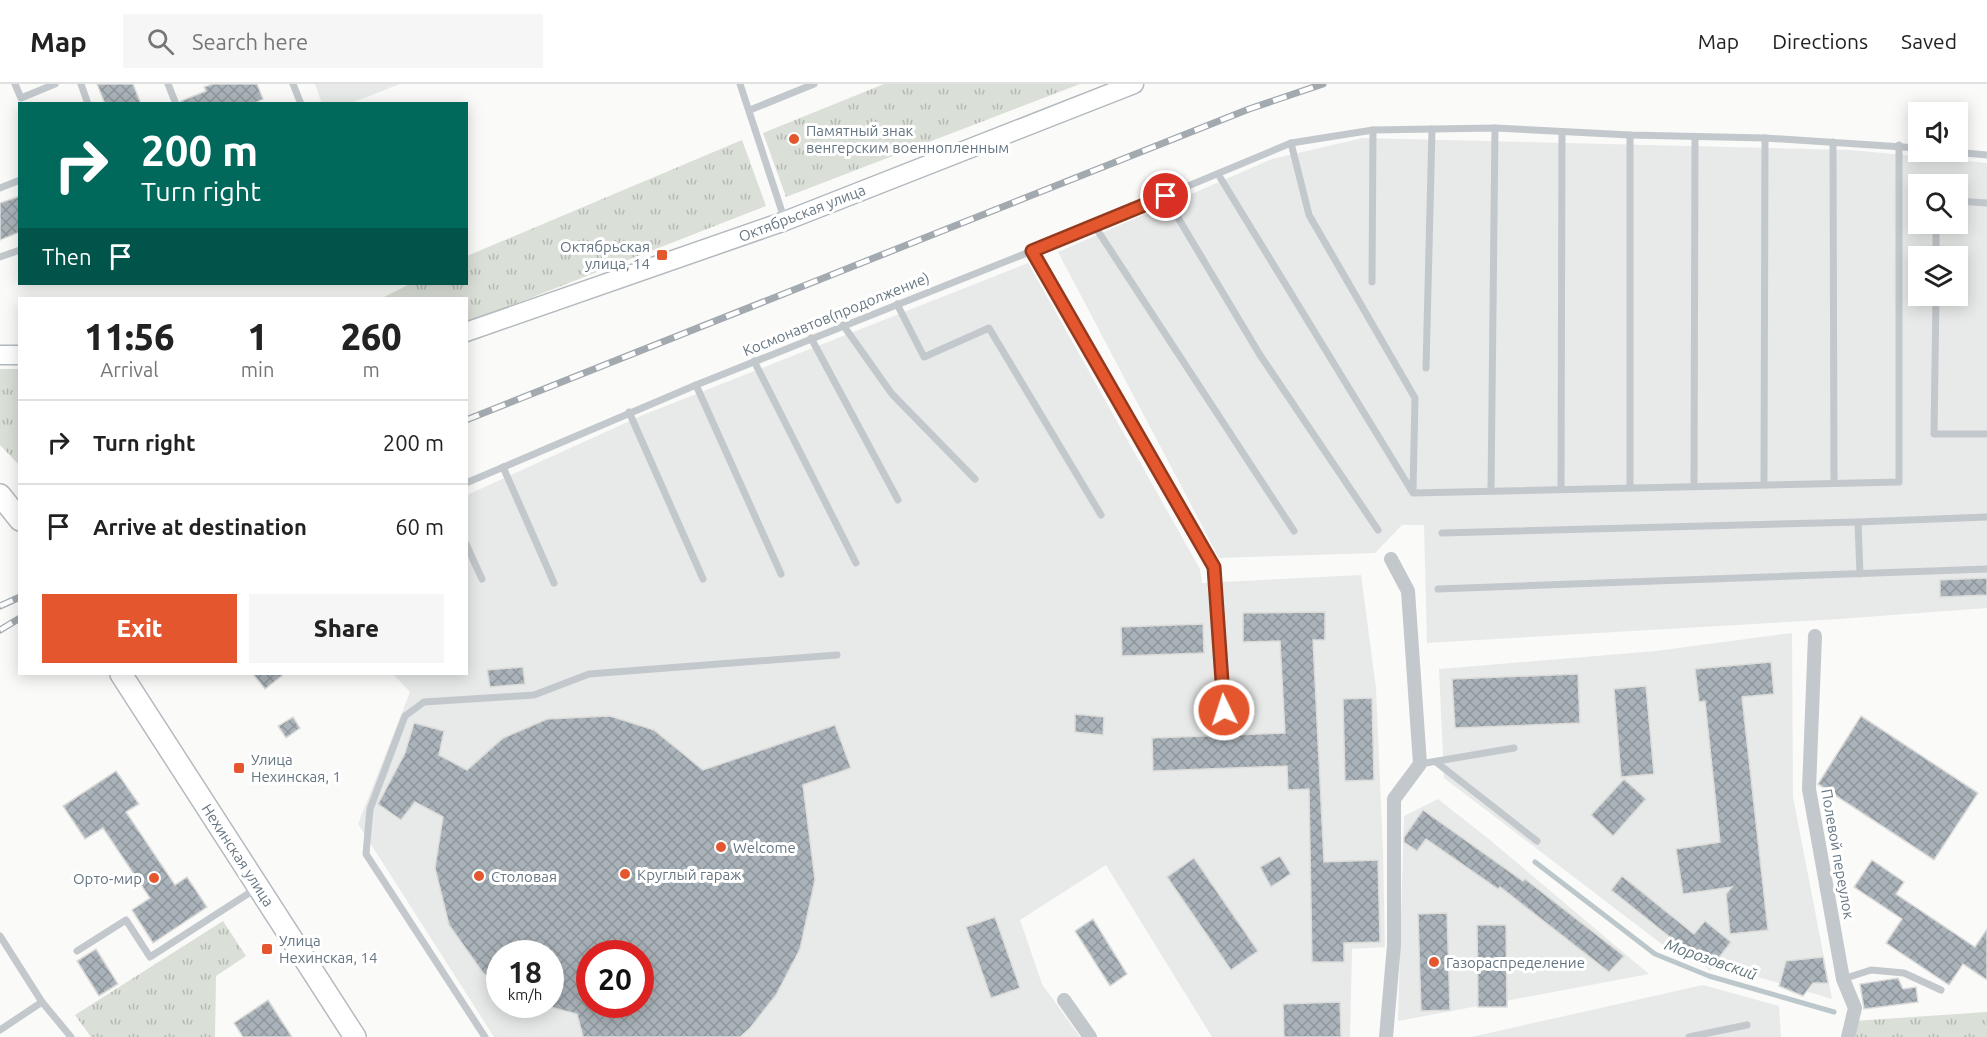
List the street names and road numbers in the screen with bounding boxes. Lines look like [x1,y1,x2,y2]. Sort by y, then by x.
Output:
street label: Октябрьская улица [736,181,868,245]
street label: Космонавтов(продолжение) [740,269,932,359]
street label: Полевой переулок [1818,788,1858,921]
street label: Нехинская улица [198,801,278,909]

